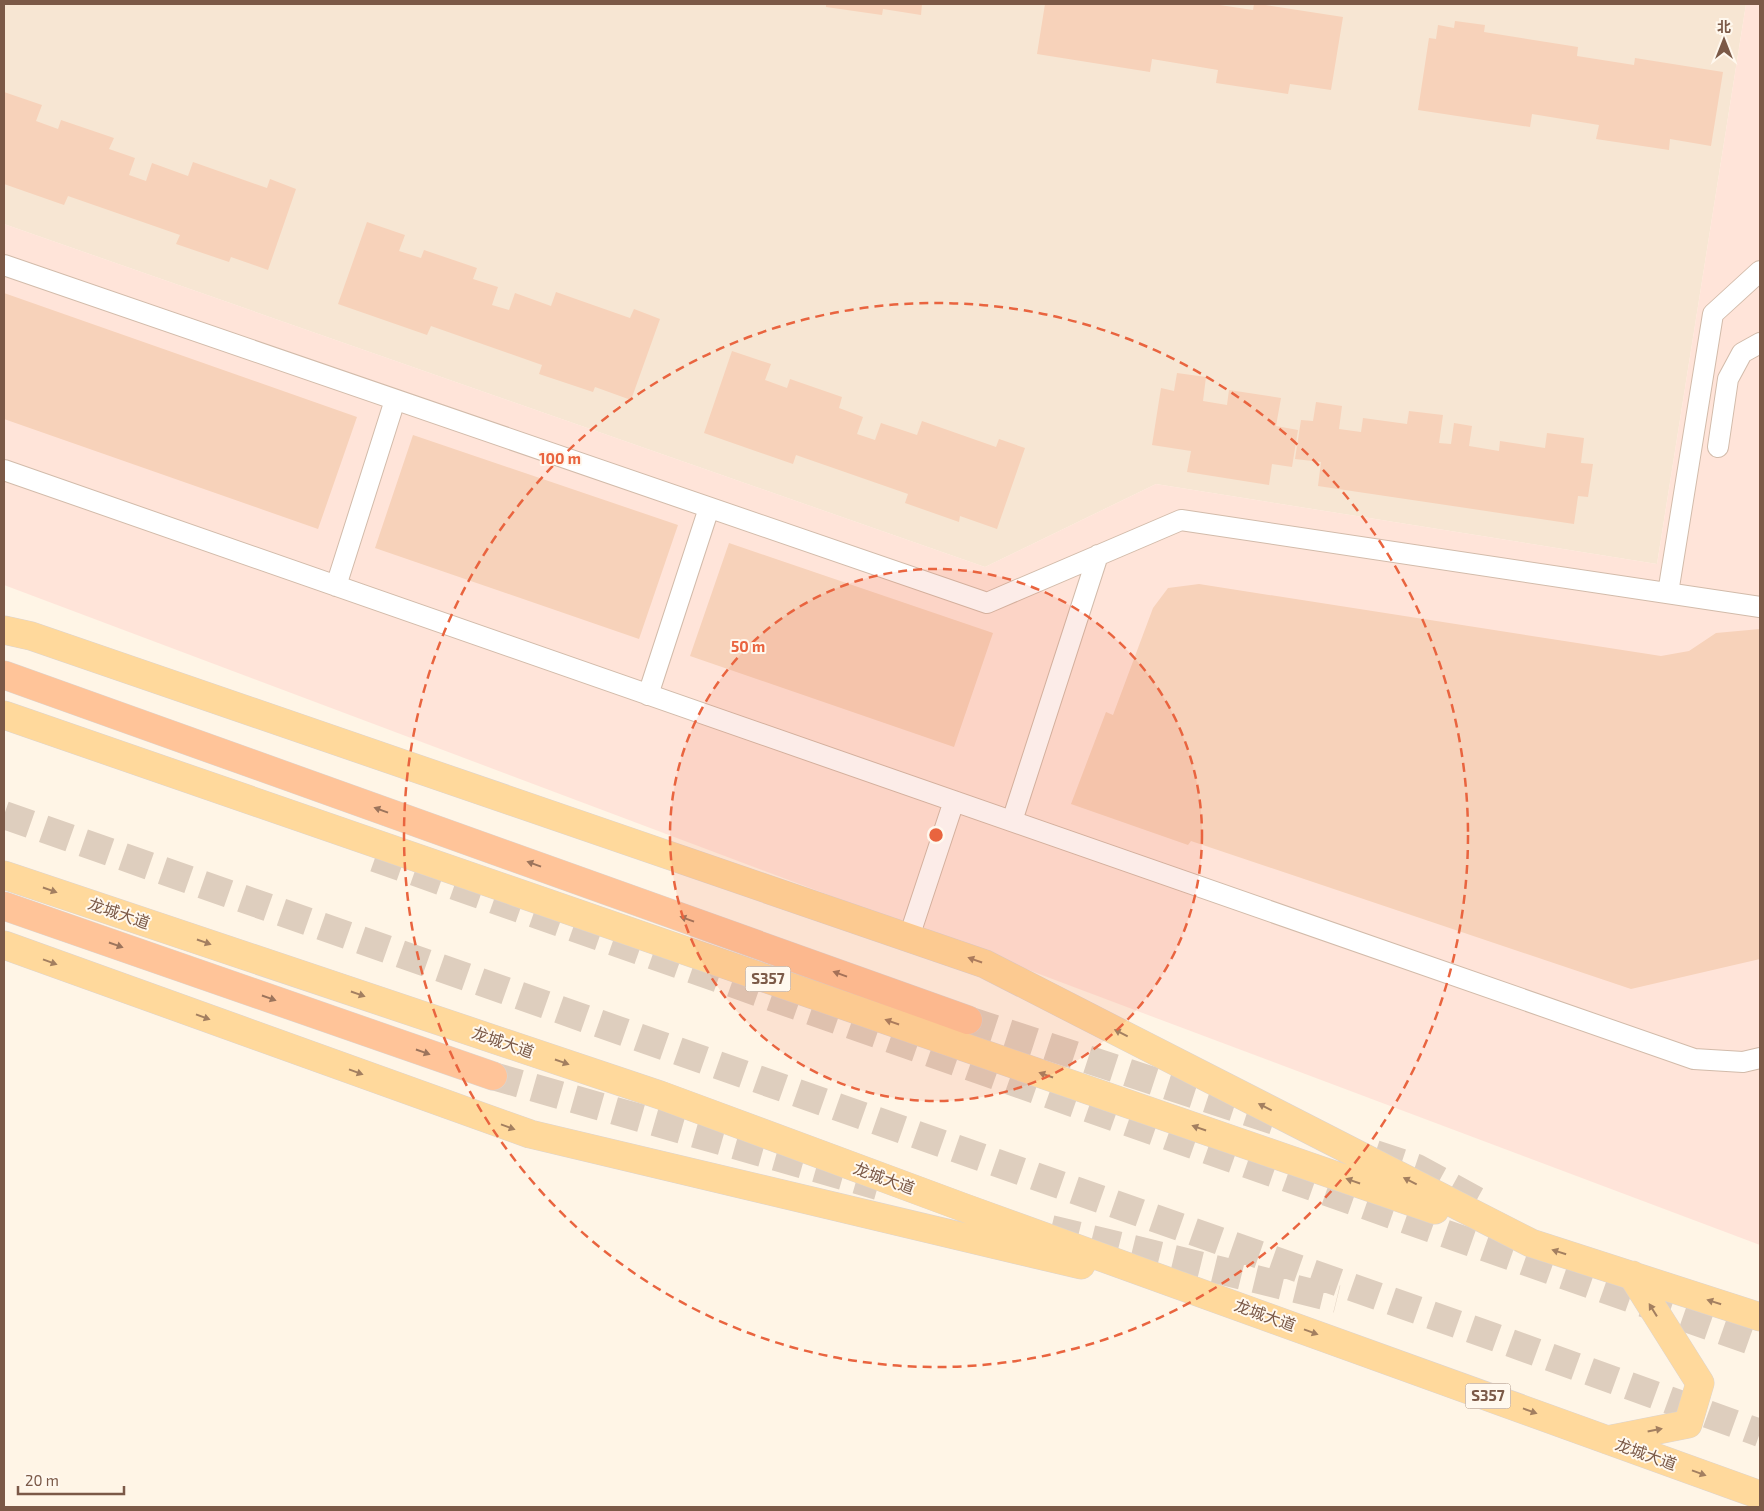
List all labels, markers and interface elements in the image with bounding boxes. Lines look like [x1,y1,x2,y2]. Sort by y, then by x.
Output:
north arrow [1699,15,1749,65]
text: 北 [1717,18,1731,35]
text: 100 m [539,449,581,467]
text: 50 m [731,637,765,655]
one-way arrow [373,805,388,813]
centre of rings [927,826,945,844]
one-way arrow [526,860,541,867]
one-way arrow [43,886,58,894]
street label: 龙城大道 [86,893,153,932]
one-way arrow [679,915,694,922]
one-way arrow [197,938,212,946]
one-way arrow [109,941,124,949]
one-way arrow [968,956,983,963]
one-way arrow [42,959,57,966]
road number: S357 [746,966,790,992]
one-way arrow [832,970,847,977]
one-way arrow [351,990,366,998]
one-way arrow [262,995,277,1002]
one-way arrow [195,1014,210,1021]
one-way arrow [884,1018,899,1026]
street label: 龙城大道 [470,1022,537,1061]
one-way arrow [1113,1029,1128,1037]
one-way arrow [416,1048,431,1056]
one-way arrow [555,1058,570,1066]
one-way arrow [348,1069,363,1076]
one-way arrow [1038,1071,1053,1078]
one-way arrow [1258,1103,1272,1111]
one-way arrow [501,1123,516,1131]
one-way arrow [1192,1124,1207,1131]
street label: 龙城大道 [851,1158,917,1197]
one-way arrow [1345,1177,1360,1185]
one-way arrow [1403,1177,1417,1185]
one-way arrow [1552,1248,1567,1255]
street label: 龙城大道 [1232,1295,1298,1334]
one-way arrow [1706,1298,1721,1306]
one-way arrow [1649,1303,1658,1316]
one-way arrow [1304,1329,1319,1336]
road number: S357 [1466,1384,1510,1408]
one-way arrow [1523,1407,1538,1415]
one-way arrow [1648,1426,1663,1434]
street label: 龙城大道 [1613,1434,1679,1473]
scale bar [18,1464,124,1496]
one-way arrow [1692,1469,1707,1477]
text: 20 m [25,1471,59,1489]

